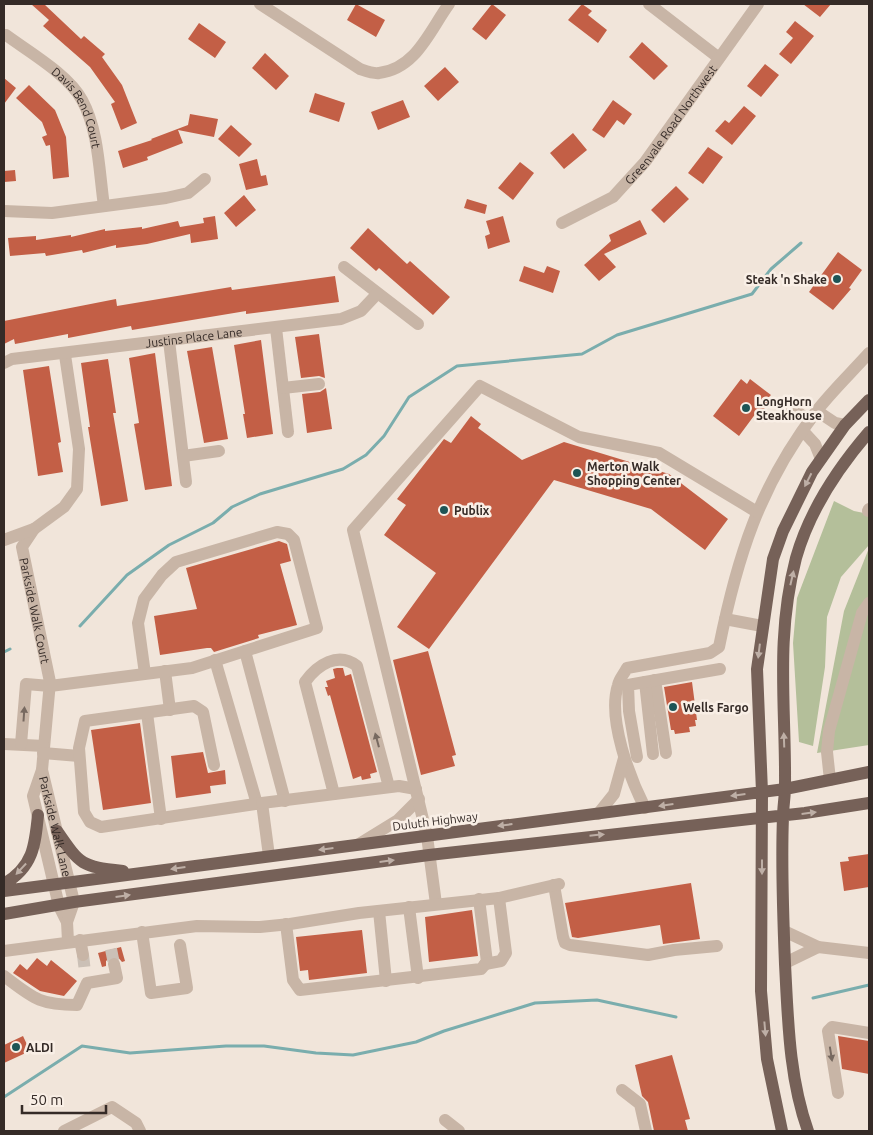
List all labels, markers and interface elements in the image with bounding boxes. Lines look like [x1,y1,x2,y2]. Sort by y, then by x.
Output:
street label: Greenvale Road Northwest [622,62,719,187]
street label: Davis Bend Court [50,64,103,149]
place label: Steak 'n Shake [746,273,827,286]
marker: Steak 'n Shake [831,273,843,285]
street label: Justins Place Lane [144,325,243,349]
place label: LongHorn Steakhouse [756,395,822,422]
marker: LongHorn Steakhouse [740,402,752,414]
place label: Merton Walk Shopping Center [587,460,681,487]
marker: Merton Walk Shopping Center [571,467,583,479]
one-way arrow [804,473,812,487]
marker: Publix [438,504,450,516]
place label: Publix [454,504,490,517]
street label: Parkside Walk Court [18,556,53,665]
one-way arrow [788,571,796,586]
one-way arrow [755,644,763,660]
marker: Wells Fargo [667,701,679,713]
place label: Wells Fargo [683,701,749,714]
one-way arrow [21,706,29,722]
one-way arrow [780,732,788,748]
one-way arrow [372,733,380,748]
street label: Parkside Walk Lane [37,775,74,878]
one-way arrow [730,791,746,799]
one-way arrow [658,801,674,809]
street label: Duluth Highway [392,809,479,833]
one-way arrow [801,809,817,817]
one-way arrow [496,822,512,830]
one-way arrow [589,831,605,839]
one-way arrow [318,845,334,853]
one-way arrow [380,857,396,865]
one-way arrow [758,859,766,875]
one-way arrow [15,863,27,875]
one-way arrow [170,864,186,872]
one-way arrow [115,892,131,900]
one-way arrow [761,1021,769,1037]
marker: ALDI [10,1041,22,1053]
place label: ALDI [26,1041,53,1054]
one-way arrow [828,1046,836,1062]
scale bar [22,1082,106,1114]
text: 50 m [30,1091,63,1108]

